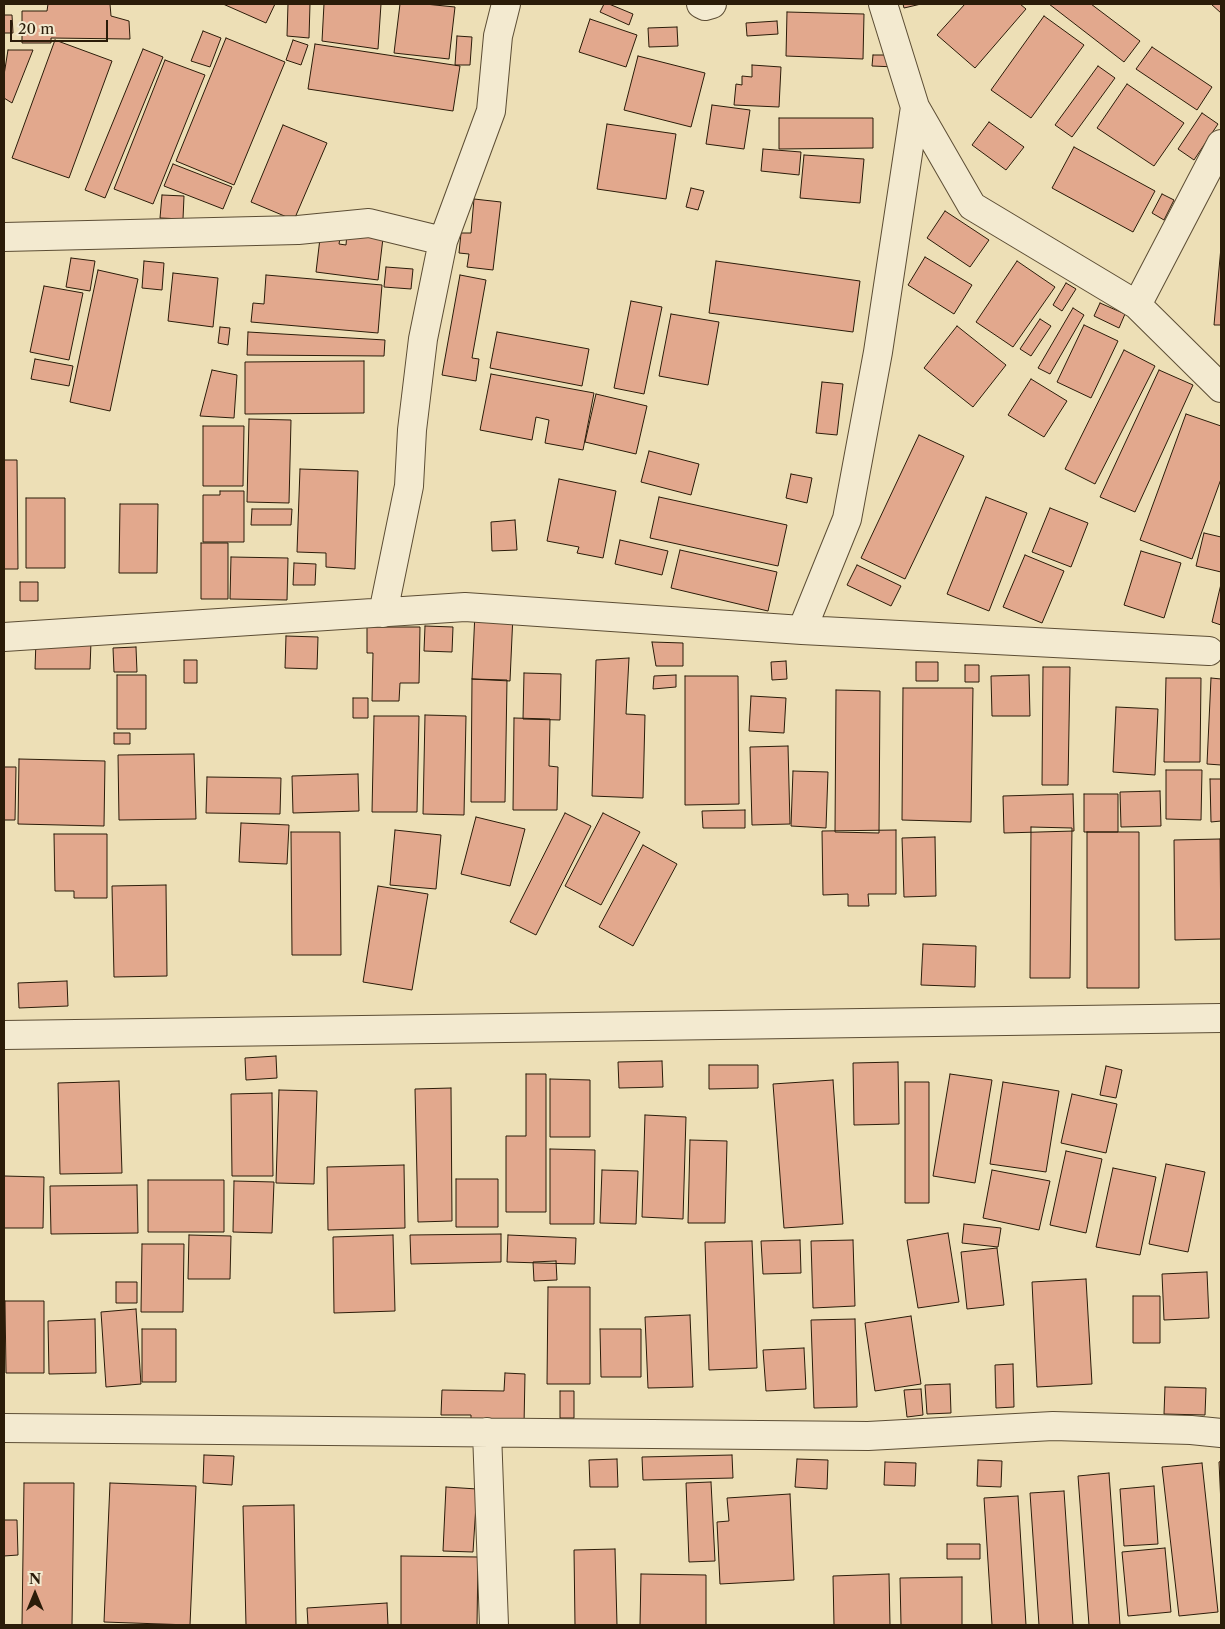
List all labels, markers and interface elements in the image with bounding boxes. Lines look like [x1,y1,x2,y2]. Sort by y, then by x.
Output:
scale bar [12,10,110,42]
text: 20 m [18,19,54,38]
north arrow [10,1569,60,1619]
text: N [29,1570,41,1588]

